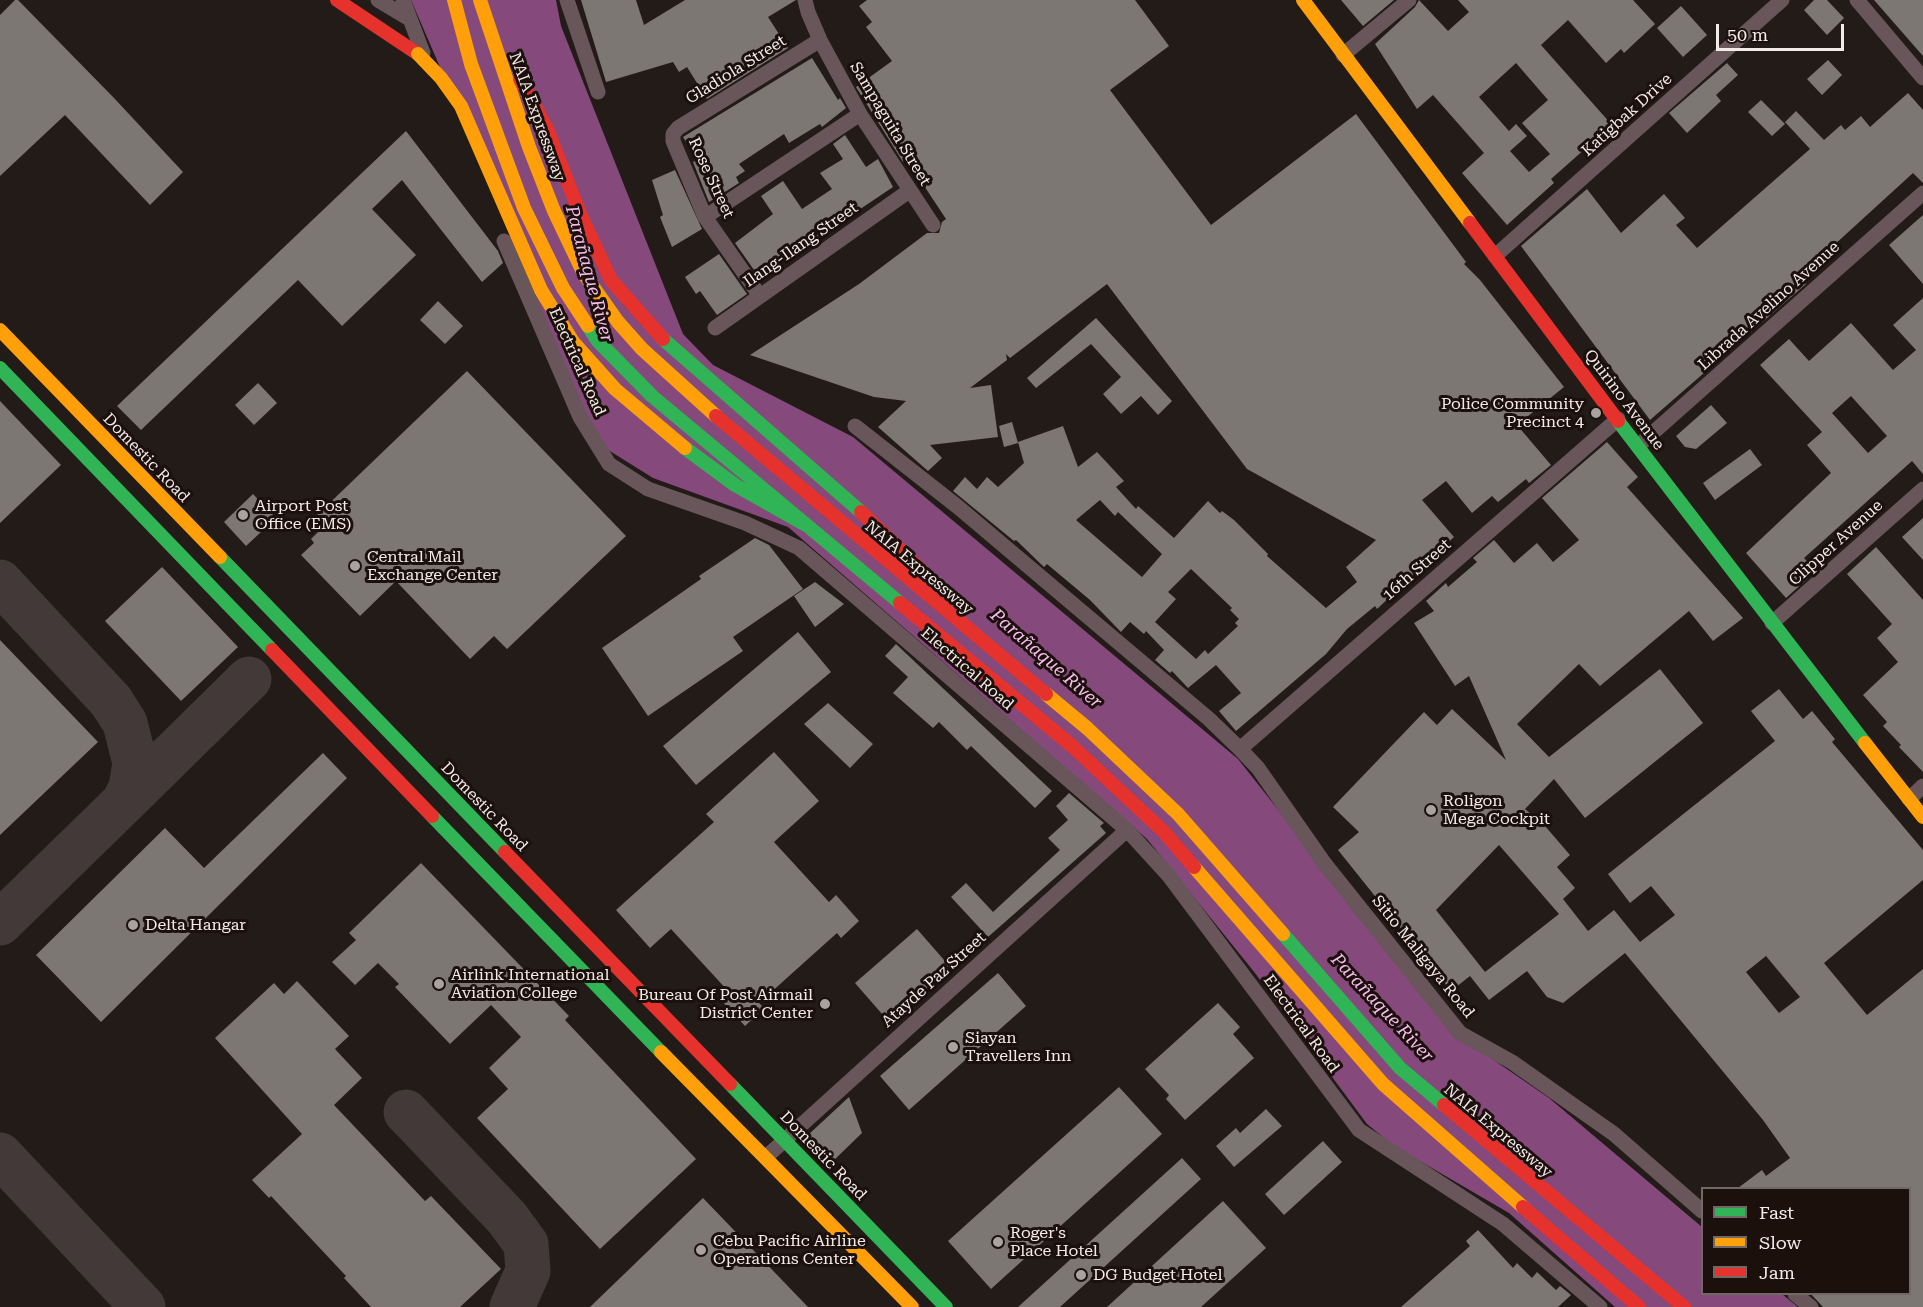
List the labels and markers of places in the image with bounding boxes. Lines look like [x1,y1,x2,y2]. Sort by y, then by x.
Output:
place label: Police Community Precinct 4 [1441,394,1584,432]
marker: Police Community Precinct 4 [1589,406,1603,420]
place label: Airport Post Office (EMS) [255,496,351,534]
marker: Airport Post Office (EMS) [236,508,250,522]
place label: Central Mail Exchange Center [367,547,498,585]
marker: Central Mail Exchange Center [348,559,362,573]
place label: Roligon Mega Cockpit [1443,791,1550,829]
marker: Roligon Mega Cockpit [1424,803,1438,817]
place label: Delta Hangar [145,915,246,935]
marker: Delta Hangar [126,918,140,932]
place label: Airlink International Aviation College [451,965,609,1003]
marker: Airlink International Aviation College [432,977,446,991]
place label: Bureau Of Post Airmail District Center [638,985,813,1023]
marker: Bureau Of Post Airmail District Center [818,997,832,1011]
place label: Siayan Travellers Inn [965,1028,1071,1066]
marker: Siayan Travellers Inn [946,1040,960,1054]
place label: Roger's Place Hotel [1010,1223,1098,1261]
place label: Cebu Pacific Airline Operations Center [713,1231,866,1269]
marker: Roger's Place Hotel [991,1235,1005,1249]
marker: Cebu Pacific Airline Operations Center [694,1243,708,1257]
place label: DG Budget Hotel [1093,1265,1222,1285]
marker: DG Budget Hotel [1074,1268,1088,1282]

